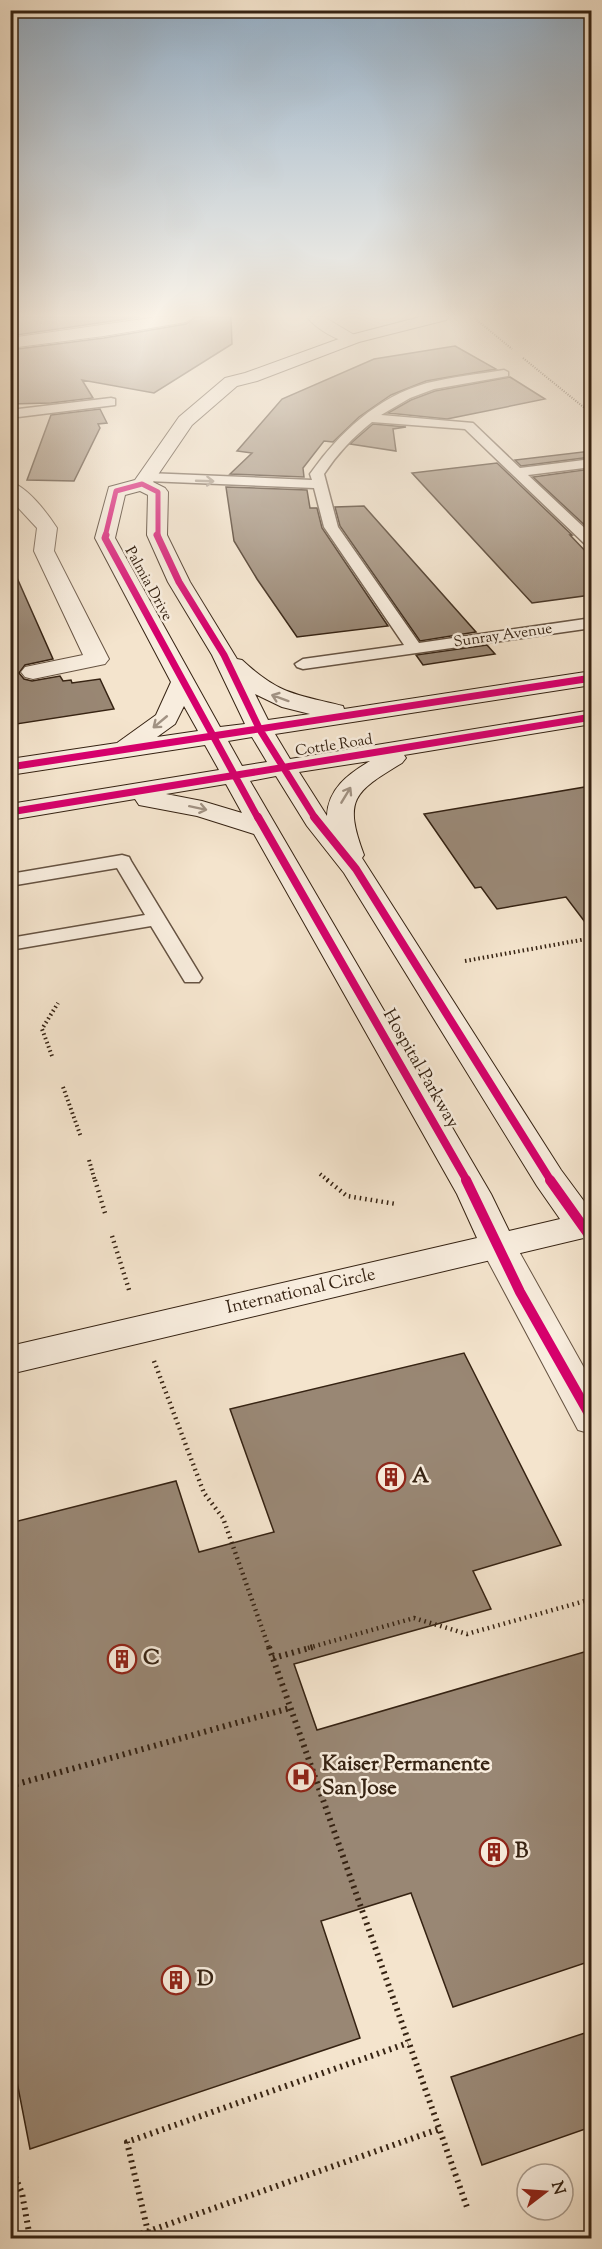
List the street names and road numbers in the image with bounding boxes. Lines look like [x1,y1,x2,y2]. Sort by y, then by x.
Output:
street label: Palmia Drive [119,543,177,625]
street label: Sunray Avenue [452,619,554,653]
street label: Cottle Road [294,729,375,762]
street label: Hospital Parkway [375,1004,465,1134]
street label: International Circle [224,1262,378,1322]

